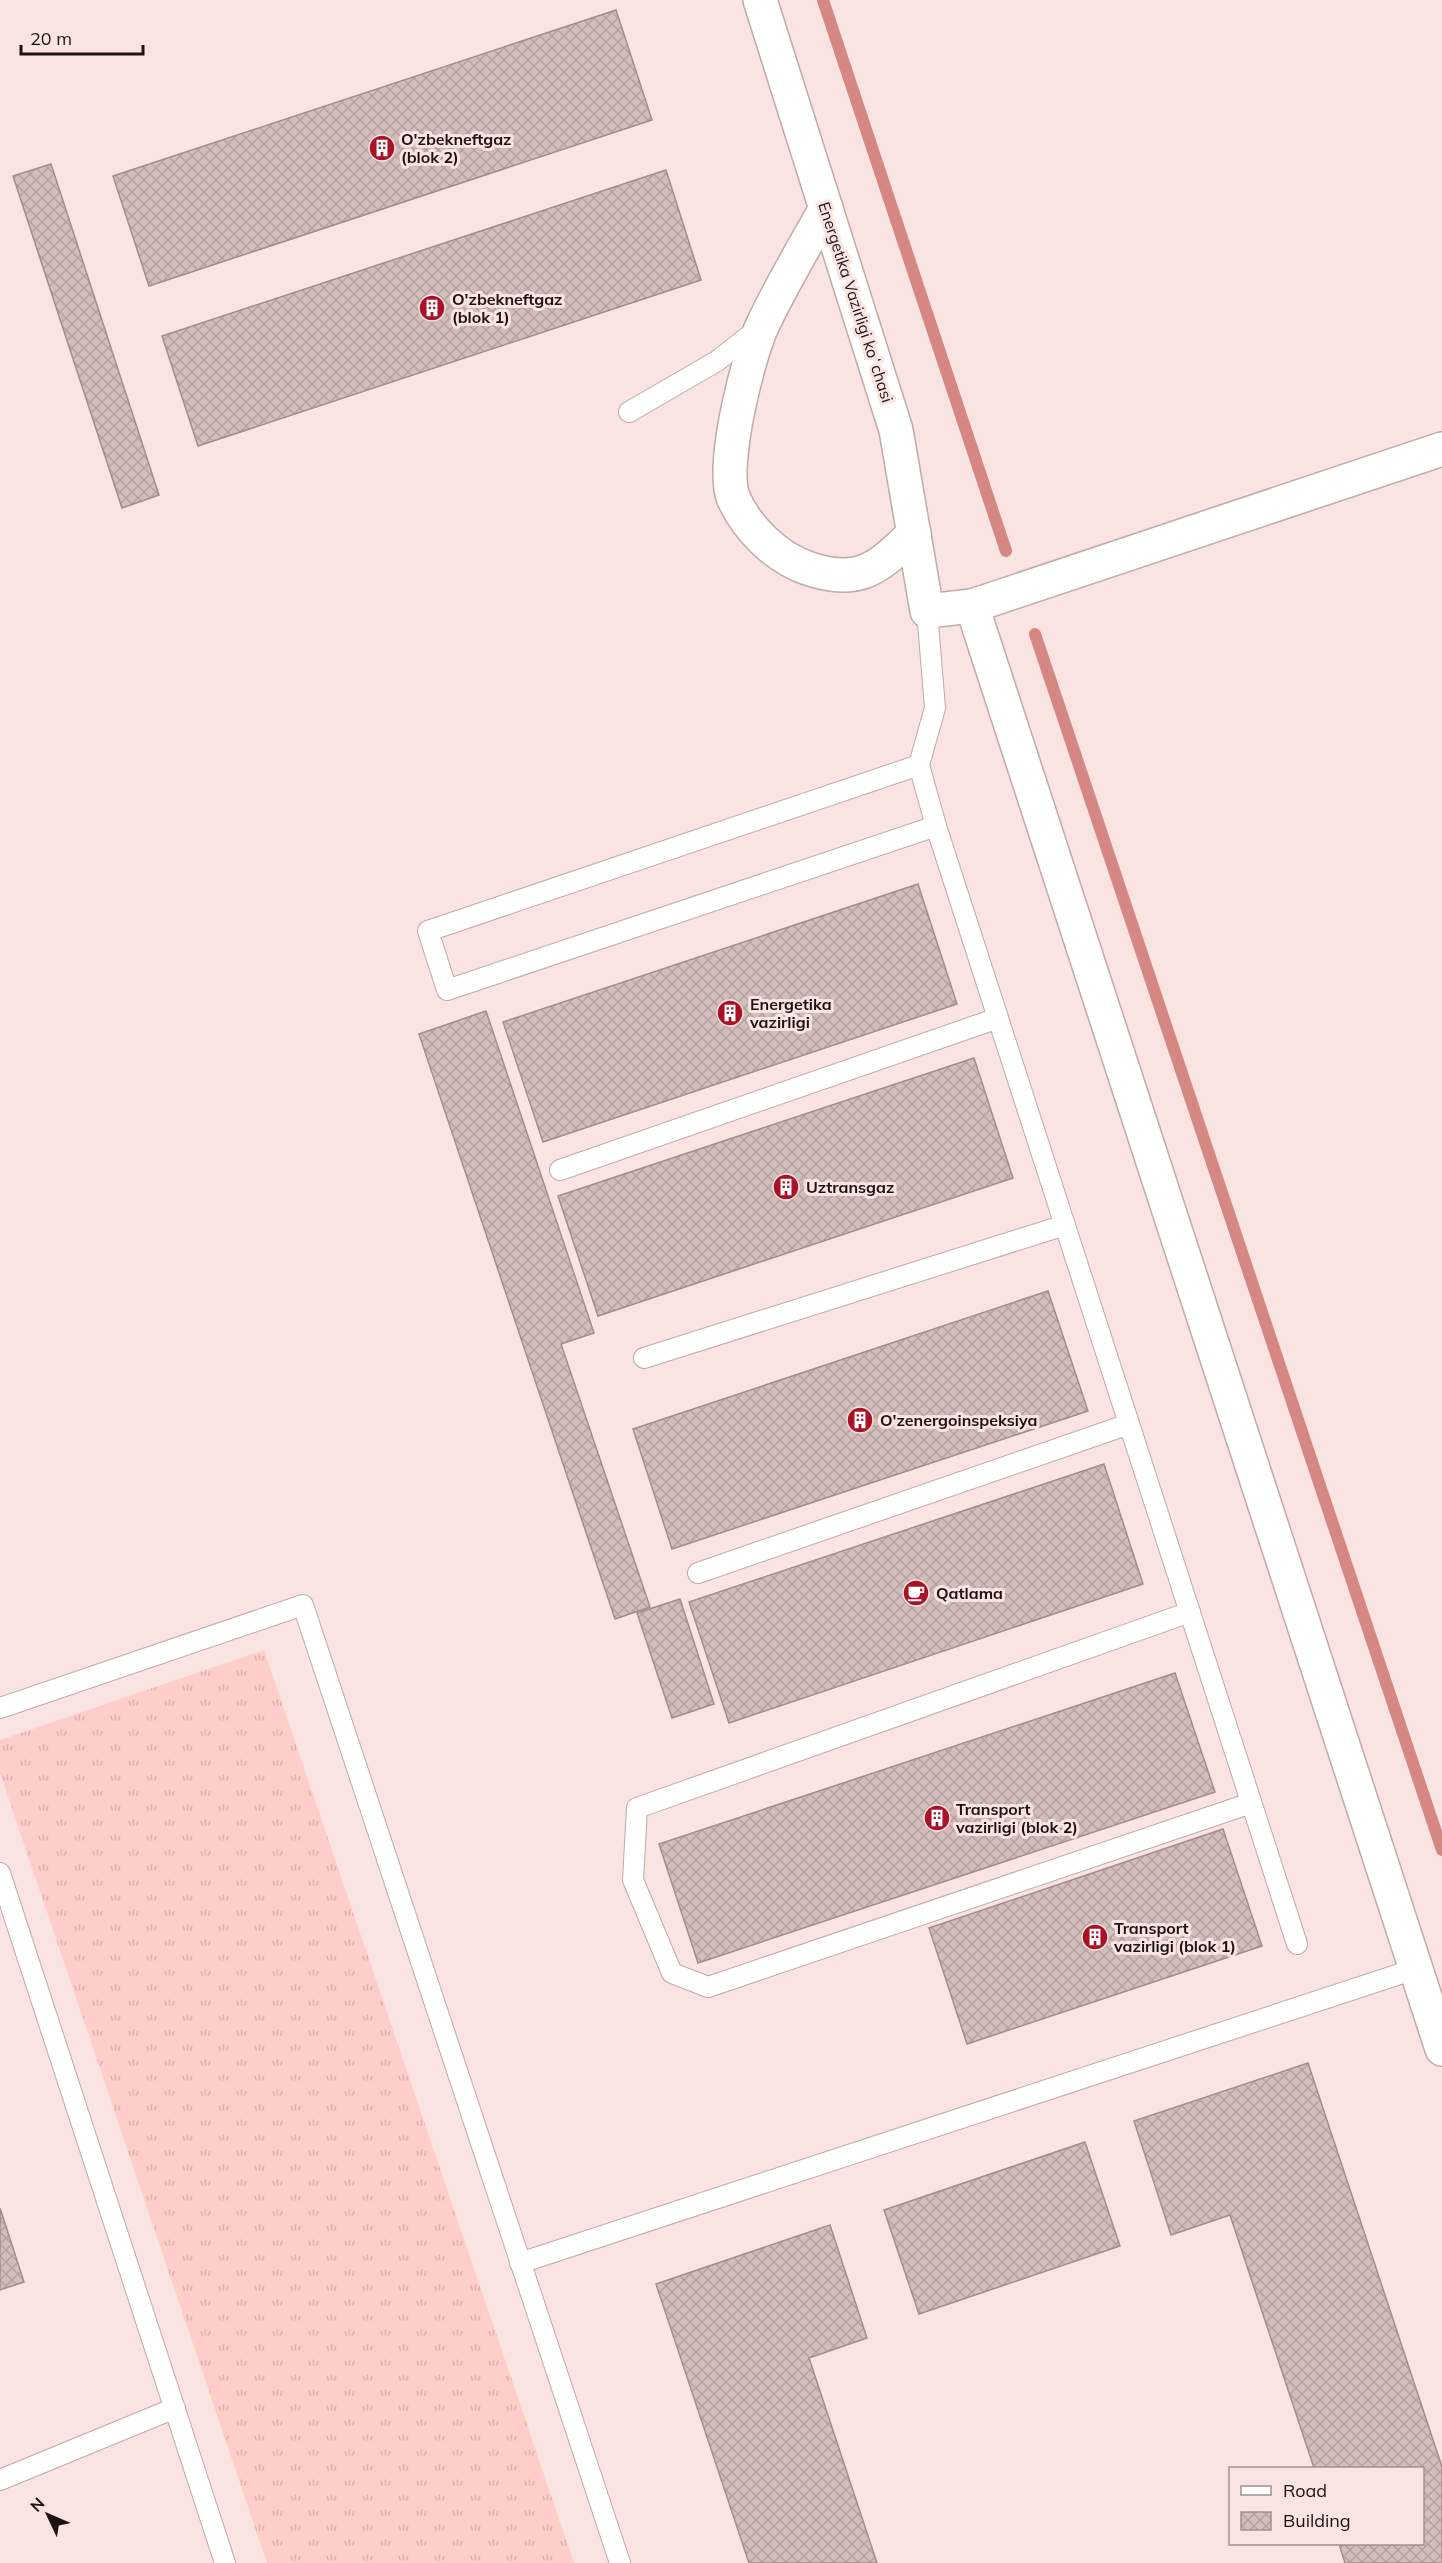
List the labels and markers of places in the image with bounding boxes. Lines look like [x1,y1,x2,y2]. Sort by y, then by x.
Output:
place label: O'zbekneftgaz (blok 2) [401,129,512,167]
building icon: O'zbekneftgaz (blok 2) [367,133,397,163]
place label: O'zbekneftgaz (blok 1) [452,289,563,327]
building icon: O'zbekneftgaz (blok 1) [417,293,447,323]
place label: Energetika vazirligi [749,994,832,1032]
building icon: Energetika vazirligi [715,998,745,1028]
building icon: Uztransgaz [771,1172,801,1202]
place label: Uztransgaz [806,1177,894,1197]
building icon: O'zenergoinspeksiya [845,1405,875,1435]
place label: O'zenergoinspeksiya [880,1410,1037,1430]
cafe icon: Qatlama [901,1578,931,1608]
place label: Qatlama [936,1583,1003,1603]
place label: Transport vazirligi (blok 2) [955,1799,1078,1837]
building icon: Transport vazirligi (blok 2) [922,1803,952,1833]
place label: Transport vazirligi (blok 1) [1113,1918,1236,1956]
building icon: Transport vazirligi (blok 1) [1080,1922,1110,1952]

